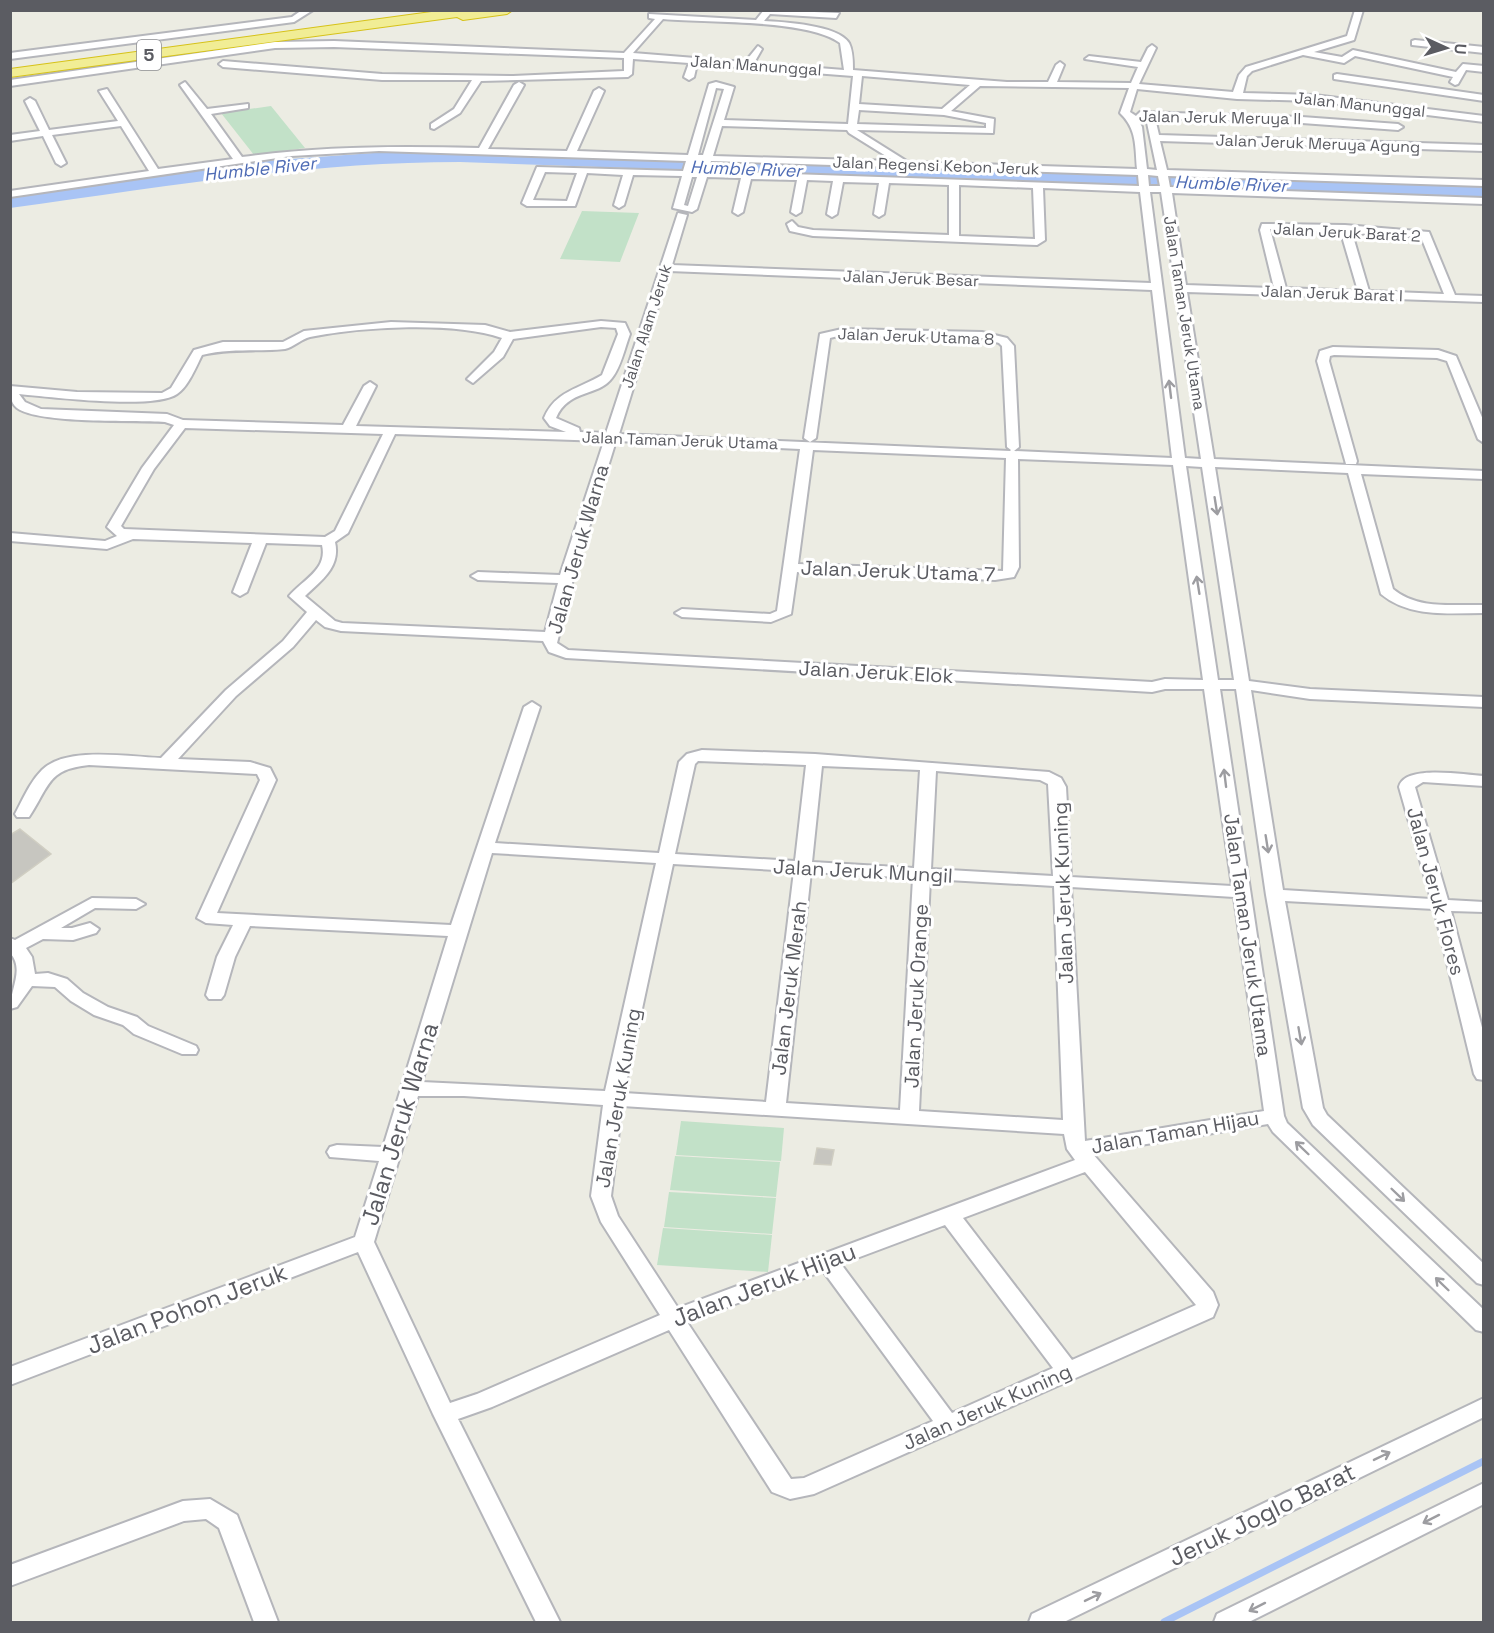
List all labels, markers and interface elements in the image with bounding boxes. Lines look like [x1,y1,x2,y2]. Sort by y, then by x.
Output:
north arrow [1416,18,1476,78]
road number: 5 [137,40,161,70]
text: U [1450,43,1471,55]
street label: Jalan Manunggal [690,50,822,81]
street label: Jalan Manunggal [1294,87,1426,122]
street label: Jalan Jeruk Meruya II [1139,106,1301,129]
street label: Jalan Jeruk Meruya Agung [1215,129,1421,158]
water label: Humble River [203,151,319,186]
street label: Jalan Regensi Kebon Jeruk [832,151,1040,180]
water label: Humble River [690,155,805,182]
water label: Humble River [1175,170,1290,197]
street label: Jalan Taman Jeruk Utama [1159,215,1210,412]
street label: Jalan Jeruk Barat 2 [1273,218,1421,247]
street label: Jalan Alam Jeruk [617,261,677,391]
street label: Jalan Jeruk Besar [843,266,979,291]
street label: Jalan Jeruk Barat I [1261,281,1403,306]
street label: Jalan Jeruk Utama 8 [837,323,995,350]
one-way arrow [1164,379,1175,399]
street label: Jalan Taman Jeruk Utama [582,427,778,454]
street label: Jalan Jeruk Warna [541,461,615,637]
one-way arrow [1210,496,1221,515]
street label: Jalan Jeruk Utama 7 [800,555,996,587]
one-way arrow [1192,575,1203,595]
street label: Jalan Jeruk Elok [798,655,954,689]
one-way arrow [1220,769,1231,788]
street label: Jalan Jeruk Kuning [1047,802,1079,984]
street label: Jalan Jeruk Flores [1401,804,1471,978]
street label: Jalan Taman Jeruk Utama [1218,812,1278,1058]
one-way arrow [1262,834,1273,853]
street label: Jalan Jeruk Mungil [772,853,954,889]
street label: Jalan Jeruk Merah [765,899,813,1077]
street label: Jalan Jeruk Orange [898,903,934,1089]
street label: Jalan Jeruk Kuning [589,1006,647,1190]
street label: Jalan Jeruk Warna [354,1018,445,1229]
one-way arrow [1295,1026,1306,1046]
street label: Jalan Taman Hijau [1089,1104,1261,1160]
one-way arrow [1294,1140,1309,1155]
one-way arrow [1390,1188,1405,1202]
street label: Jalan Jeruk Hijau [668,1235,860,1334]
street label: Jalan Pohon Jeruk [82,1256,291,1361]
one-way arrow [1434,1276,1449,1291]
street label: Jalan Jeruk Kuning [899,1358,1075,1456]
one-way arrow [1372,1450,1390,1462]
street label: Jeruk Joglo Barat [1163,1456,1360,1573]
one-way arrow [1423,1514,1441,1526]
one-way arrow [1084,1590,1102,1602]
one-way arrow [1249,1601,1266,1613]

